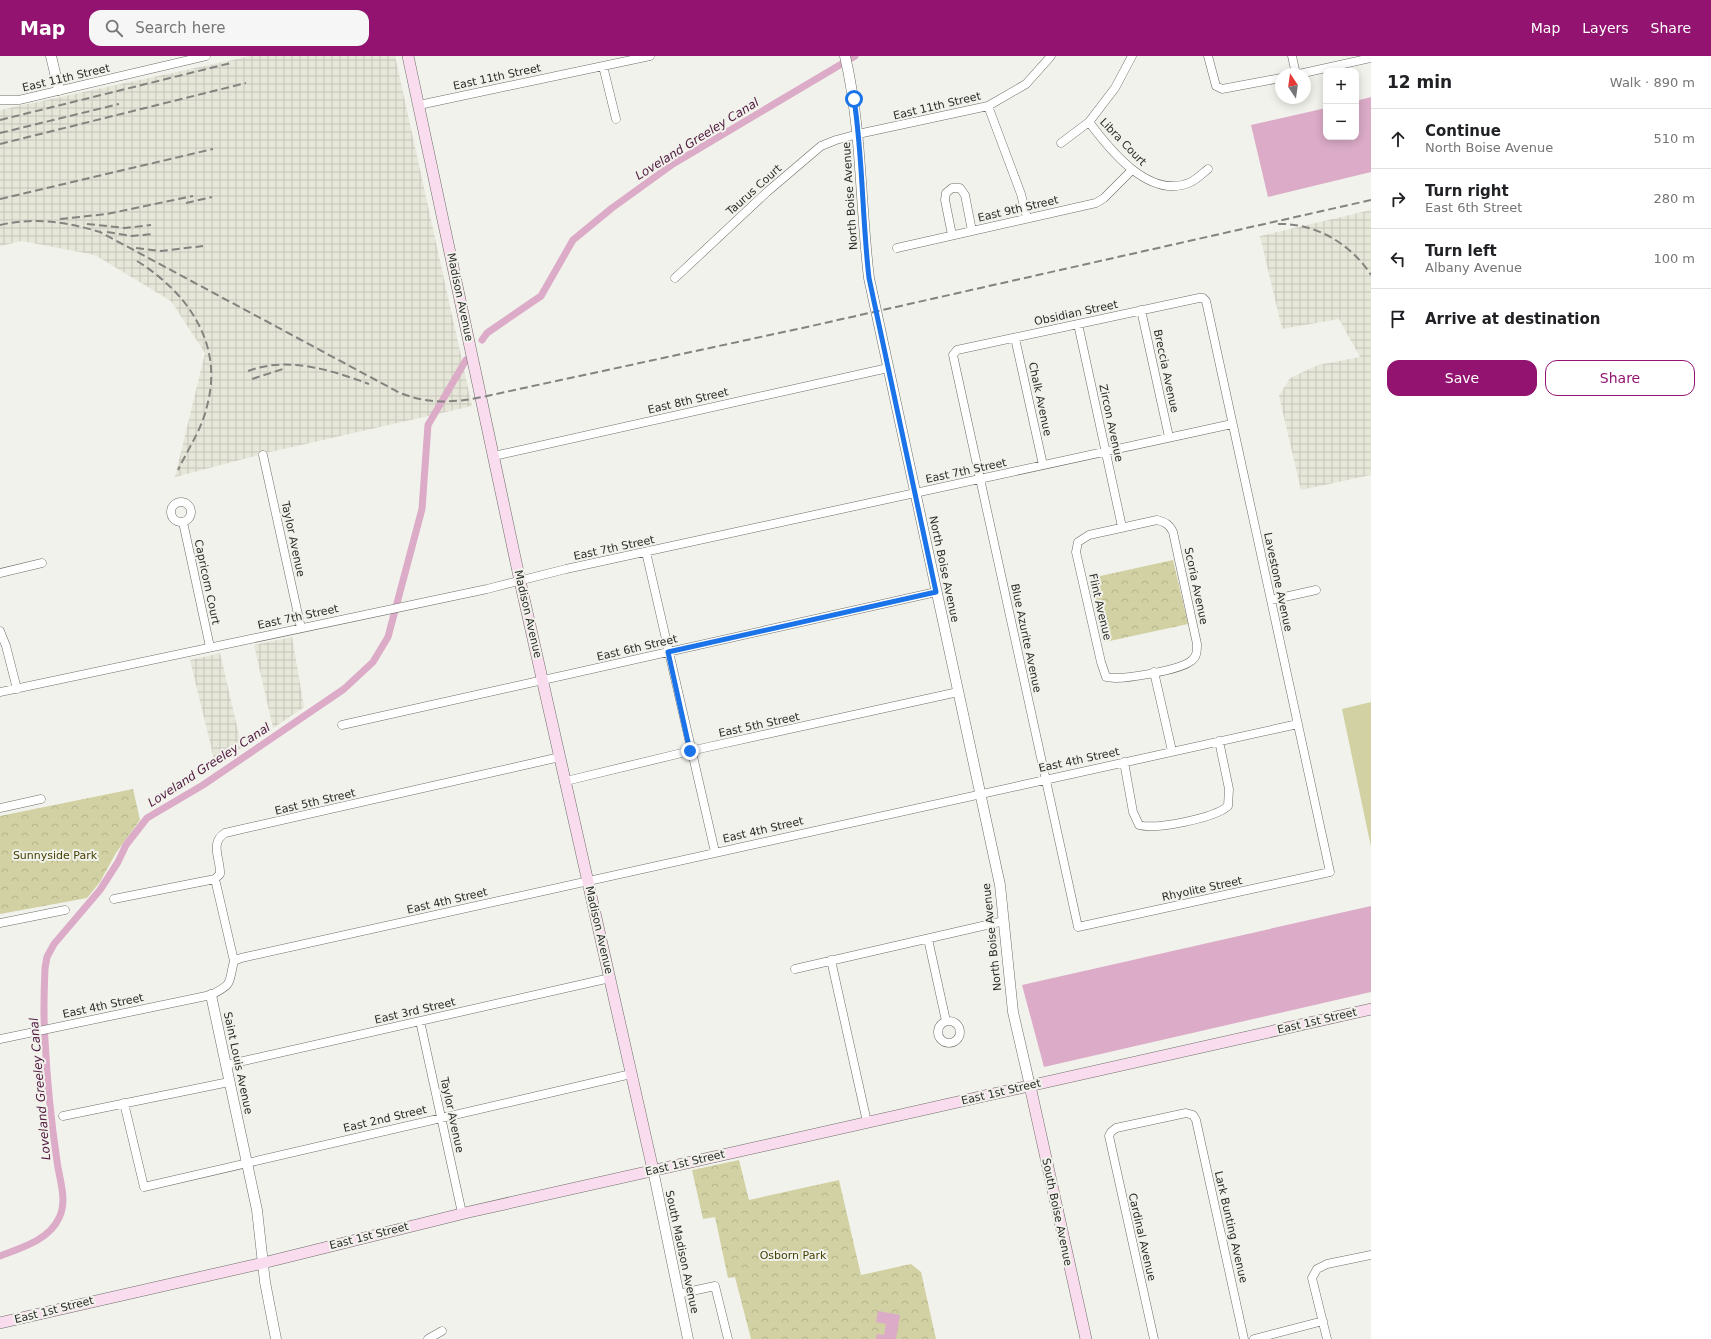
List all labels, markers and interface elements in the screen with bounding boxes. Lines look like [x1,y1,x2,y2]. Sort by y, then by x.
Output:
search box [89,10,369,46]
text: Map [20,17,65,39]
icon: search [103,17,125,39]
text: Search here [135,19,225,37]
text: Map [1531,20,1560,36]
text: Layers [1582,20,1629,36]
text: Share [1651,20,1691,36]
street label: East 11th Street [21,61,112,94]
street label: East 11th Street [452,61,543,93]
north arrow [1275,68,1311,104]
map controls [1323,68,1359,140]
button: + [1323,68,1359,104]
text: 12 min [1387,72,1452,92]
text: Walk · 890 m [1610,75,1695,90]
street label: East 11th Street [892,89,983,122]
route start [845,90,863,108]
water label: Loveland Greeley Canal [633,95,762,183]
button: − [1323,104,1359,140]
street label: Libra Court [1097,115,1149,169]
text: Continue [1425,122,1501,140]
icon: ahead [1387,128,1409,150]
text: 510 m [1653,131,1695,146]
text: North Boise Avenue [1425,140,1553,155]
street label: North Boise Avenue [840,141,860,251]
street label: Taurus Court [723,161,785,219]
text: Turn right [1425,182,1509,200]
icon: right [1387,188,1409,210]
text: 280 m [1653,191,1695,206]
street label: East 9th Street [976,193,1060,225]
text: East 6th Street [1425,200,1522,215]
text: Turn left [1425,242,1497,260]
icon: left [1387,248,1409,270]
text: 100 m [1653,251,1695,266]
street label: Madison Avenue [444,252,476,343]
text: Albany Avenue [1425,260,1522,275]
street label: Obsidian Street [1033,298,1120,328]
icon: arrive [1387,308,1409,330]
text: Arrive at destination [1425,310,1600,328]
street label: Breccia Avenue [1151,328,1181,414]
button: Save [1387,360,1537,396]
button: Share [1545,360,1695,396]
street label: Chalk Avenue [1026,361,1054,437]
street label: Zircon Avenue [1096,383,1126,463]
street label: East 8th Street [646,385,730,417]
street label: East 7th Street [924,456,1008,486]
street label: Taylor Avenue [278,499,307,578]
street label: North Boise Avenue [926,515,962,624]
street label: Lavestone Avenue [1261,531,1295,633]
street label: East 7th Street [572,533,656,563]
street label: Capricorn Court [192,538,223,626]
street label: Scoria Avenue [1181,546,1211,626]
street label: Madison Avenue [512,569,545,660]
street label: Flint Avenue [1086,572,1114,642]
street label: Blue Azurite Avenue [1008,582,1044,694]
street label: East 7th Street [256,602,340,632]
street label: East 6th Street [595,632,679,664]
street label: East 5th Street [717,710,801,740]
water label: Loveland Greeley Canal [145,720,273,810]
route end [681,742,699,760]
street label: East 4th Street [1037,745,1121,775]
street label: East 5th Street [273,786,357,818]
street label: East 4th Street [721,814,805,846]
park label: Sunnyside Park [13,849,98,862]
street label: Rhyolite Street [1161,874,1244,904]
street label: North Boise Avenue [980,882,1004,992]
street label: East 4th Street [405,885,489,917]
street label: Madison Avenue [583,885,616,976]
street label: East 4th Street [61,991,145,1021]
street label: East 3rd Street [373,995,457,1027]
street label: East 1st Street [1276,1005,1359,1036]
street label: Saint Louis Avenue [221,1011,255,1116]
water label: Loveland Greeley Canal [27,1017,53,1161]
street label: Taylor Avenue [437,1075,466,1154]
street label: East 1st Street [960,1076,1043,1107]
street label: East 2nd Street [342,1103,429,1135]
street label: East 1st Street [644,1147,727,1178]
street label: South Boise Avenue [1039,1157,1075,1267]
street label: Lark Bunting Avenue [1212,1170,1250,1284]
street label: South Madison Avenue [663,1189,701,1315]
street label: Cardinal Avenue [1126,1192,1158,1282]
street label: East 1st Street [328,1220,411,1252]
park label: Osborn Park [760,1249,827,1262]
street label: East 1st Street [13,1294,96,1326]

